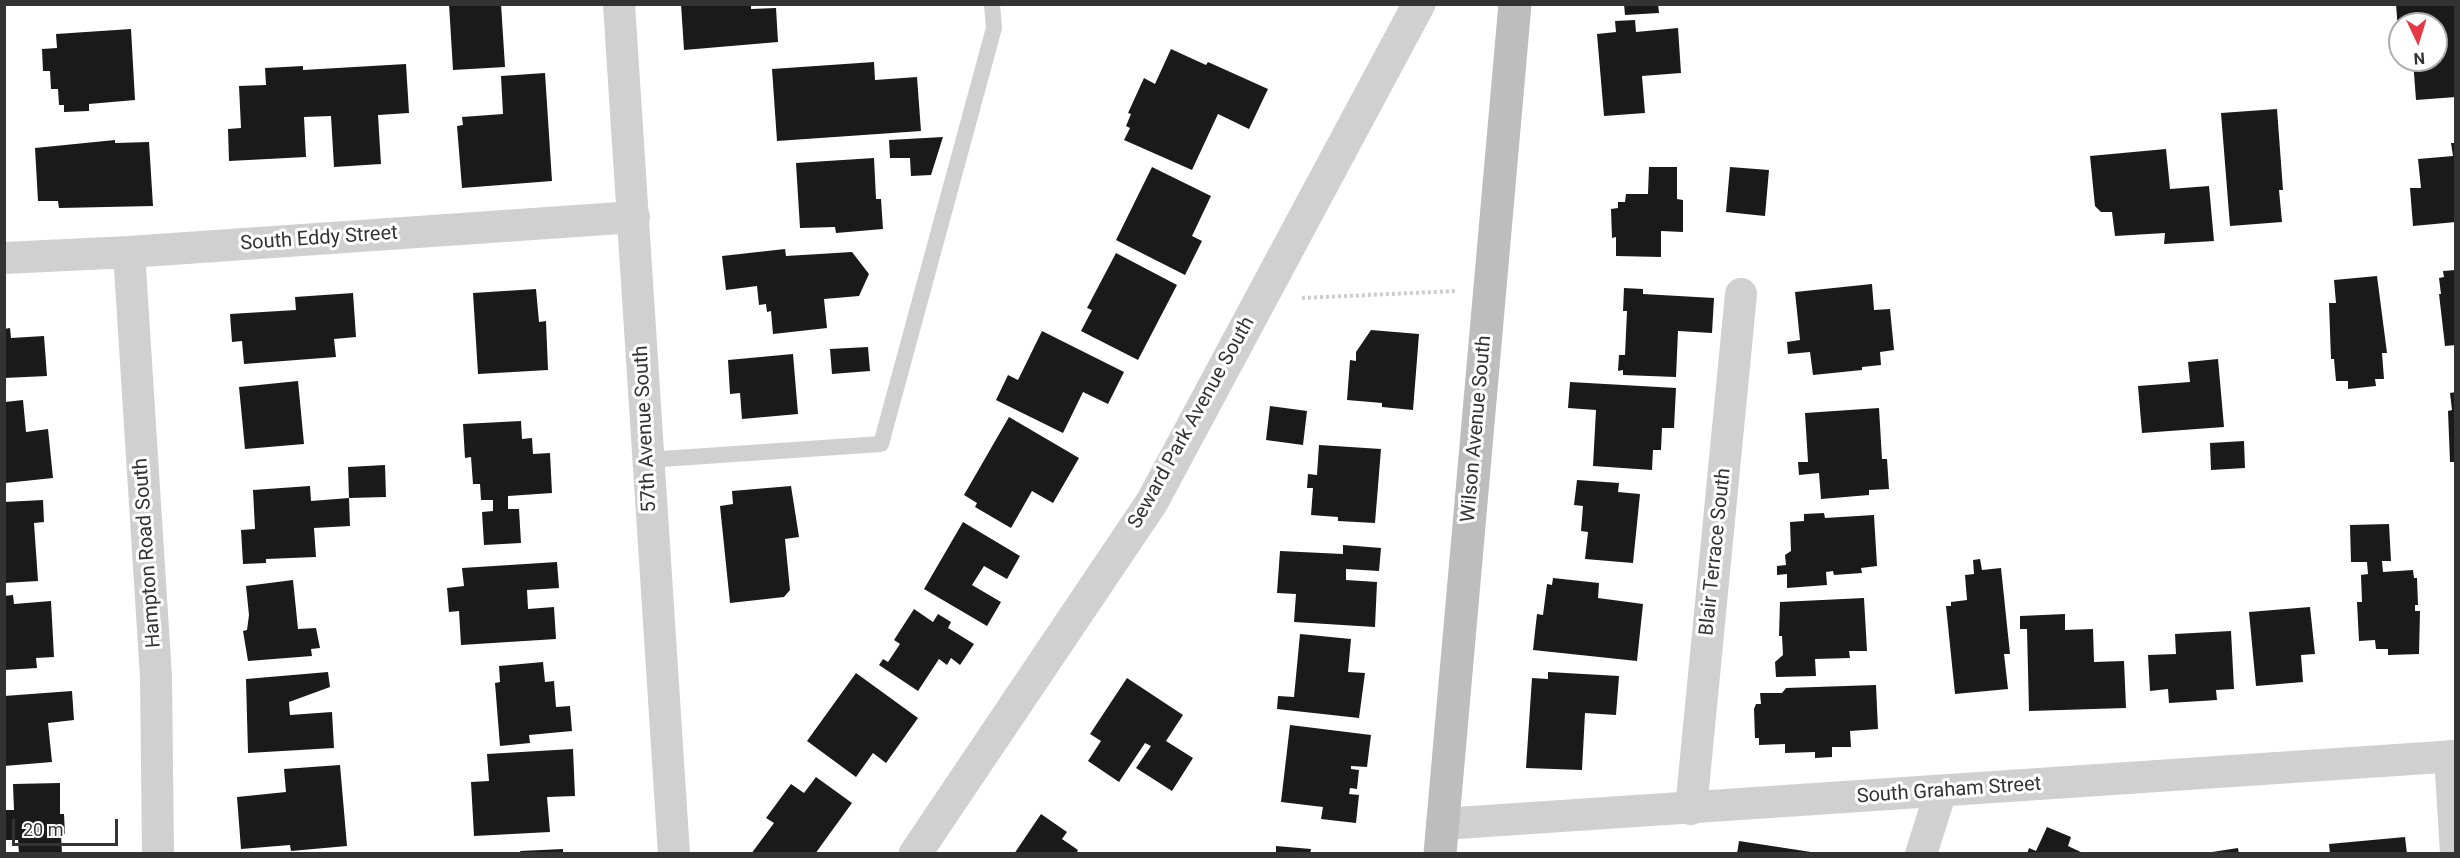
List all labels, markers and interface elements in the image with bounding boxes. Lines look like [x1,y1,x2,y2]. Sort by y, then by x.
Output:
north arrow [2388,12,2448,72]
text: N [2413,49,2425,68]
street label: South Eddy Street [239,222,399,256]
street label: Seward Park Avenue South [1124,313,1260,533]
street label: Wilson Avenue South [1457,335,1497,523]
street label: 57th Avenue South [630,345,662,513]
street label: Hampton Road South [129,457,167,649]
street label: Blair Terrace South [1695,467,1737,637]
street label: South Graham Street [1856,773,2042,809]
scale bar [15,807,122,845]
text: 20 m [23,819,63,840]

